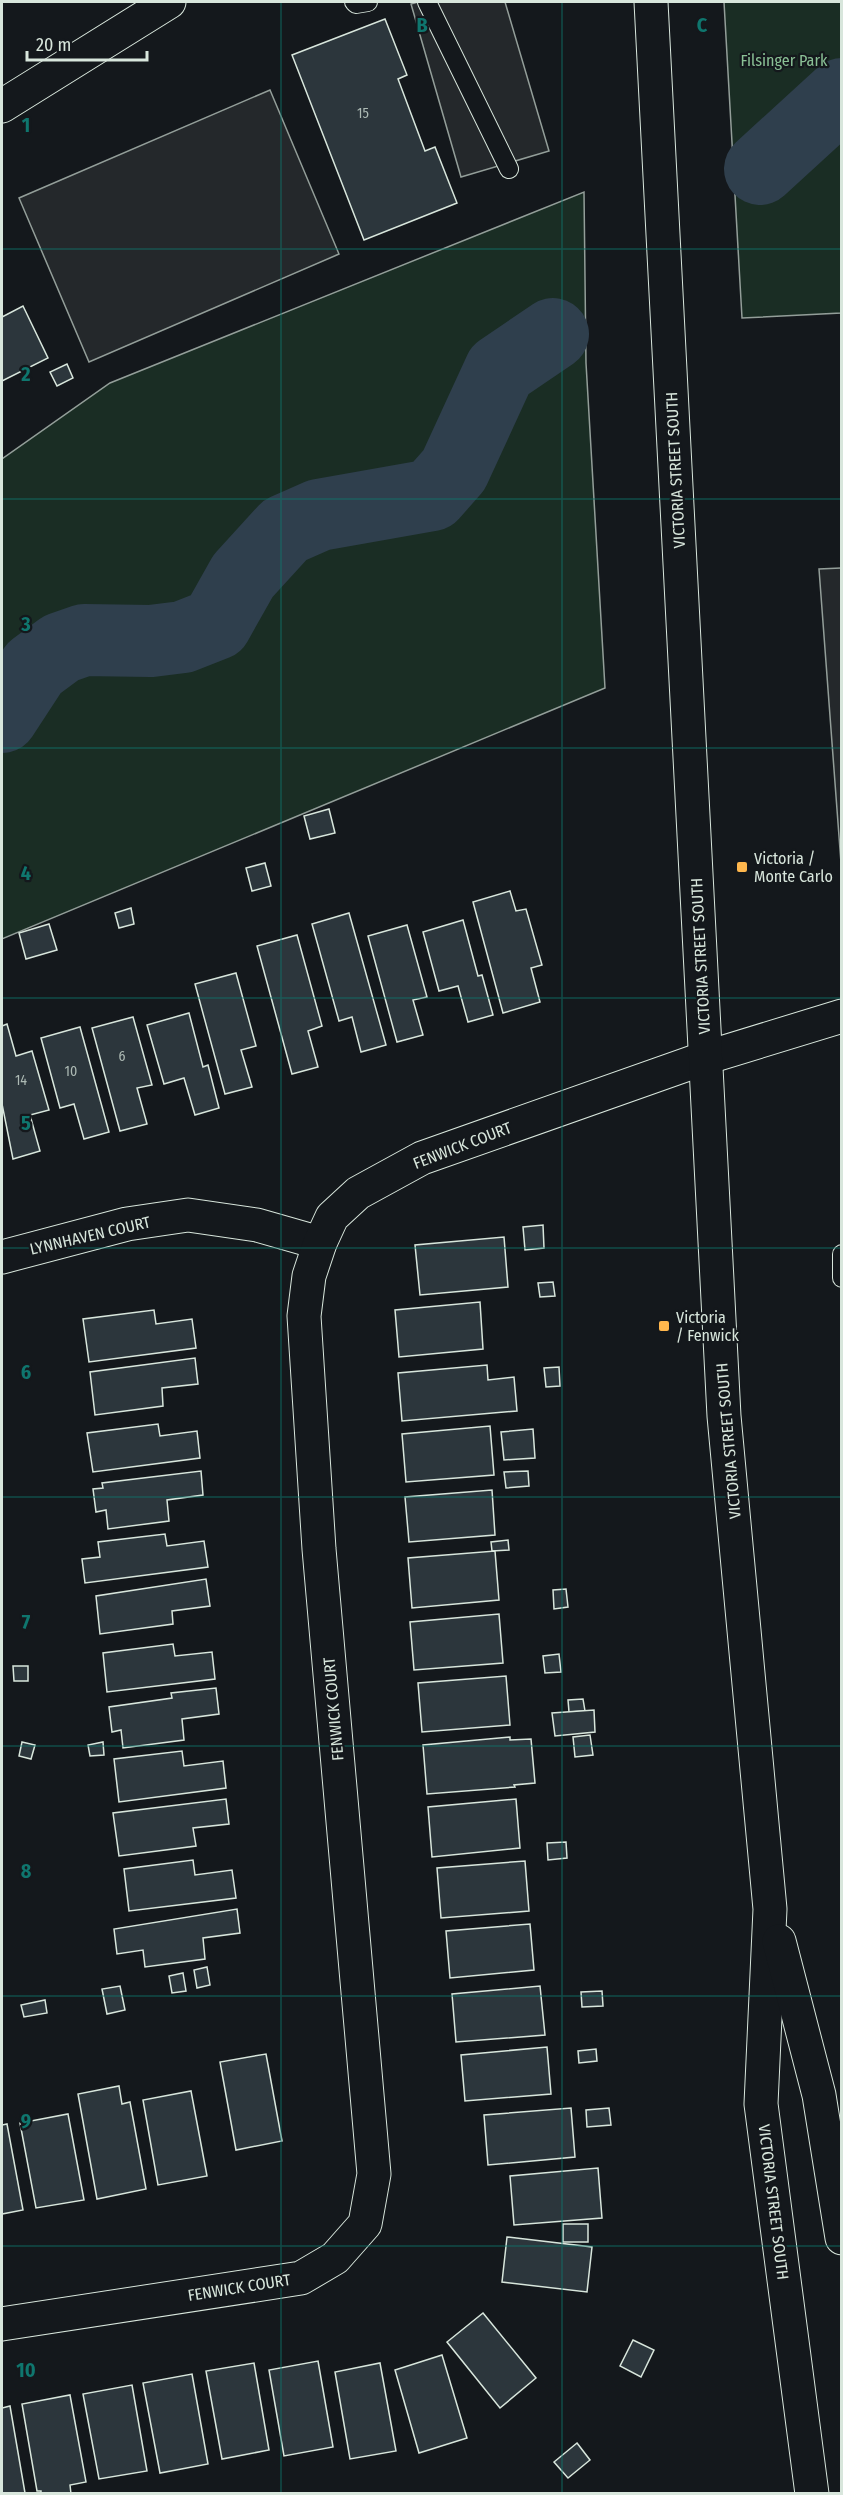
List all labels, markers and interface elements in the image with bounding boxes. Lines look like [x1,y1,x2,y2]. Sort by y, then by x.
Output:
text: B [416,13,428,37]
text: C [697,13,708,37]
scale bar [27,24,147,62]
text: 20 m [36,34,71,56]
park label: Filsinger Park [741,51,828,70]
house number: 15 [357,105,369,122]
text: 1 [22,113,30,137]
text: 2 [20,362,31,386]
street label: VICTORIA STREET SOUTH [662,391,689,549]
text: 3 [20,612,31,636]
place label: Victoria / Monte Carlo [754,849,833,886]
marker: Victoria / Monte Carlo [735,860,749,874]
text: 4 [21,861,31,885]
street label: VICTORIA STREET SOUTH [687,877,714,1035]
house number: 6 [119,1048,126,1065]
house number: 10 [65,1063,77,1080]
house number: 14 [15,1072,27,1089]
text: 5 [21,1111,31,1135]
street label: FENWICK COURT [410,1118,515,1173]
street label: LYNNHAVEN COURT [28,1212,153,1259]
place label: Victoria / Fenwick [676,1308,739,1345]
marker: Victoria / Fenwick [657,1319,671,1333]
text: 6 [21,1360,31,1384]
street label: VICTORIA STREET SOUTH [712,1362,745,1520]
text: 7 [22,1610,31,1634]
street label: FENWICK COURT [319,1656,347,1762]
text: 8 [21,1859,32,1883]
text: 9 [21,2109,31,2133]
street label: VICTORIA STREET SOUTH [755,2123,792,2281]
street label: FENWICK COURT [186,2270,292,2305]
text: 10 [16,2358,36,2382]

